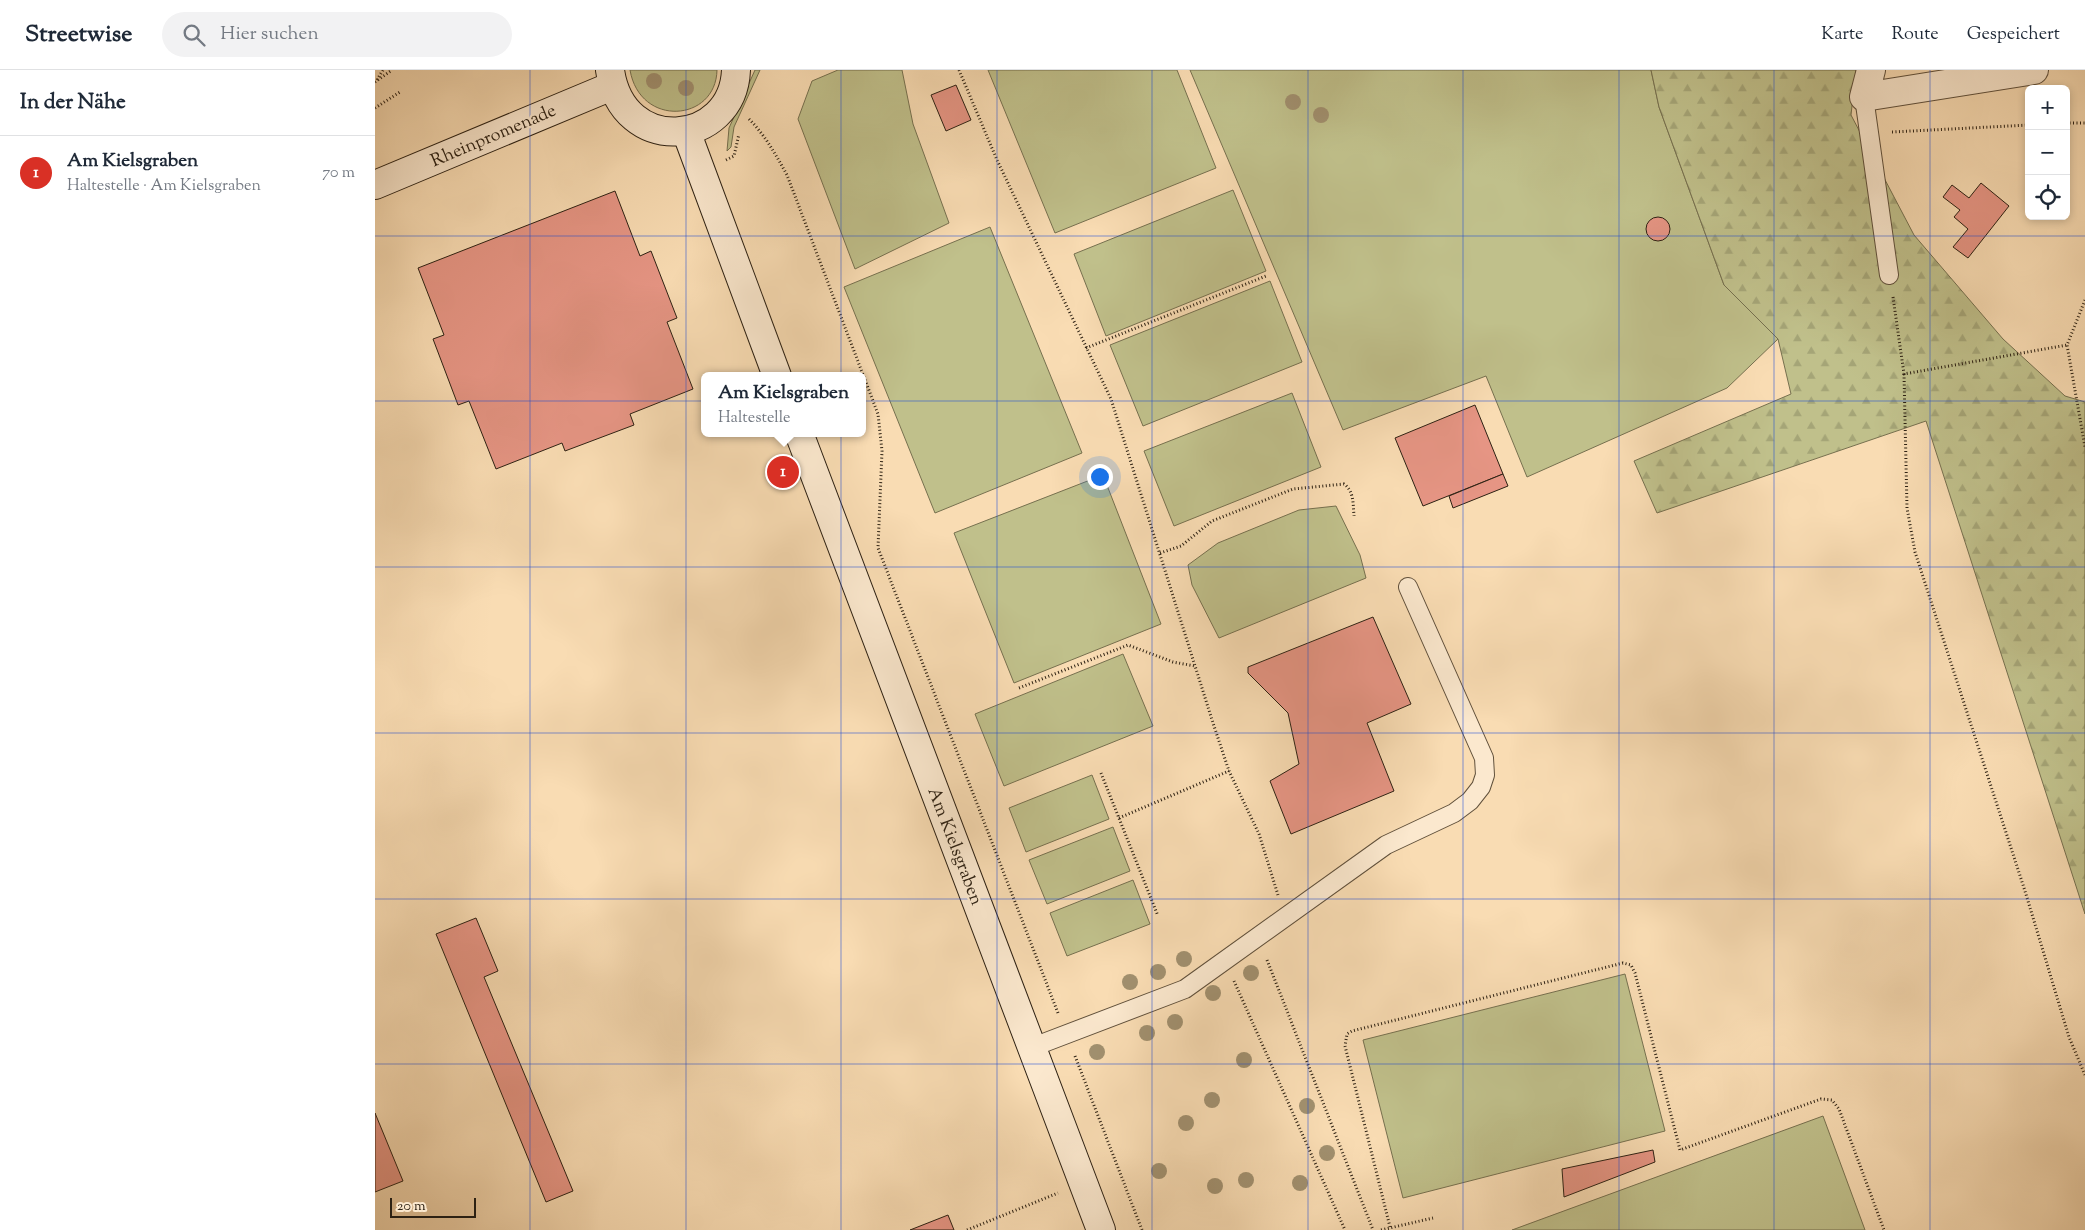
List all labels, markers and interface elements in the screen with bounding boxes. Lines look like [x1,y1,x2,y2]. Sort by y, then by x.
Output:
search box [162,12,512,57]
text: Streetwise [25,18,132,52]
icon: search [180,21,208,49]
text: Hier suchen [220,21,319,48]
text: Karte [1821,22,1864,48]
text: Route [1892,22,1939,48]
text: Gespeichert [1967,22,2060,48]
map controls [2025,85,2070,220]
button: + [2025,85,2070,130]
text: In der Nähe [20,88,126,118]
street label: Rheinpromenade [427,99,561,175]
button: − [2025,130,2070,175]
text: Am Kielsgraben [67,148,198,175]
text: 1 [33,162,39,185]
text: 70 m [322,162,355,185]
text: Haltestelle · Am Kielsgraben [67,175,261,198]
button: locate [2025,175,2070,220]
popup [701,372,866,437]
text: Am Kielsgraben [718,380,849,407]
text: Haltestelle [718,407,791,430]
pin: 1 [767,453,799,491]
your location [1087,464,1113,490]
street label: Am Kielsgraben [920,784,989,910]
scale bar [390,1195,476,1218]
text: 20 m [397,1197,426,1217]

